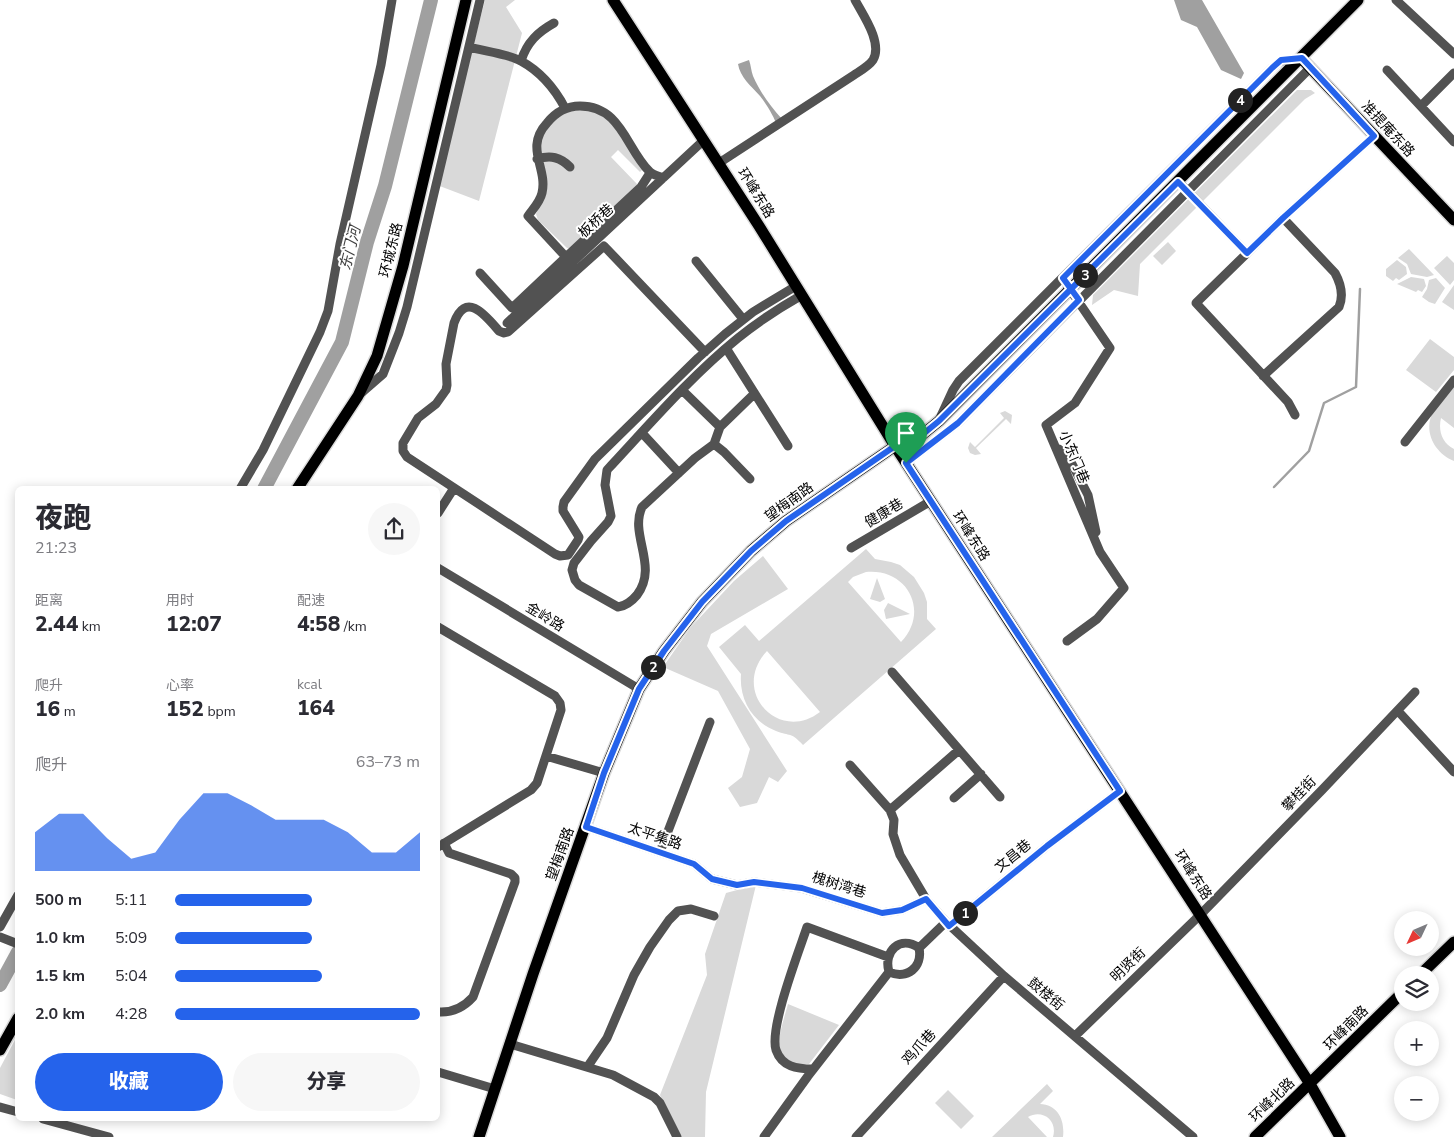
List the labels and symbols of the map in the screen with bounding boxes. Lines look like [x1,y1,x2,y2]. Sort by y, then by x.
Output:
pin: 4 [1228,88,1252,112]
street label: 准提庵东路 [1357,97,1419,161]
street label: 环峰东路 [733,164,779,222]
street label: 板桥巷 [574,200,618,242]
water label: 东门河 [335,221,366,272]
street label: 环城东路 [375,221,407,279]
pin: 3 [1072,262,1098,288]
pin [885,412,927,463]
street label: 小东门巷 [1054,428,1094,486]
street label: 望梅南路 [761,478,817,526]
street label: 健康巷 [861,494,907,532]
street label: 环峰东路 [948,507,994,565]
street label: 金岭路 [522,598,568,636]
pin: 2 [640,654,666,680]
street label: 攀桂街 [1278,772,1320,816]
street label: 太平集路 [625,818,685,854]
street label: 望梅南路 [541,824,579,884]
street label: 文昌巷 [991,835,1035,877]
street label: 环峰东路 [1170,846,1216,904]
street label: 槐树湾巷 [809,868,869,902]
pin: 1 [952,900,978,926]
north arrow [1394,911,1439,956]
street label: 明贤街 [1106,944,1150,986]
street label: 鼓楼街 [1024,973,1068,1015]
street label: 环峰南路 [1319,1001,1373,1055]
street label: 鸡爪巷 [898,1025,940,1069]
street label: 环峰北路 [1245,1074,1299,1126]

